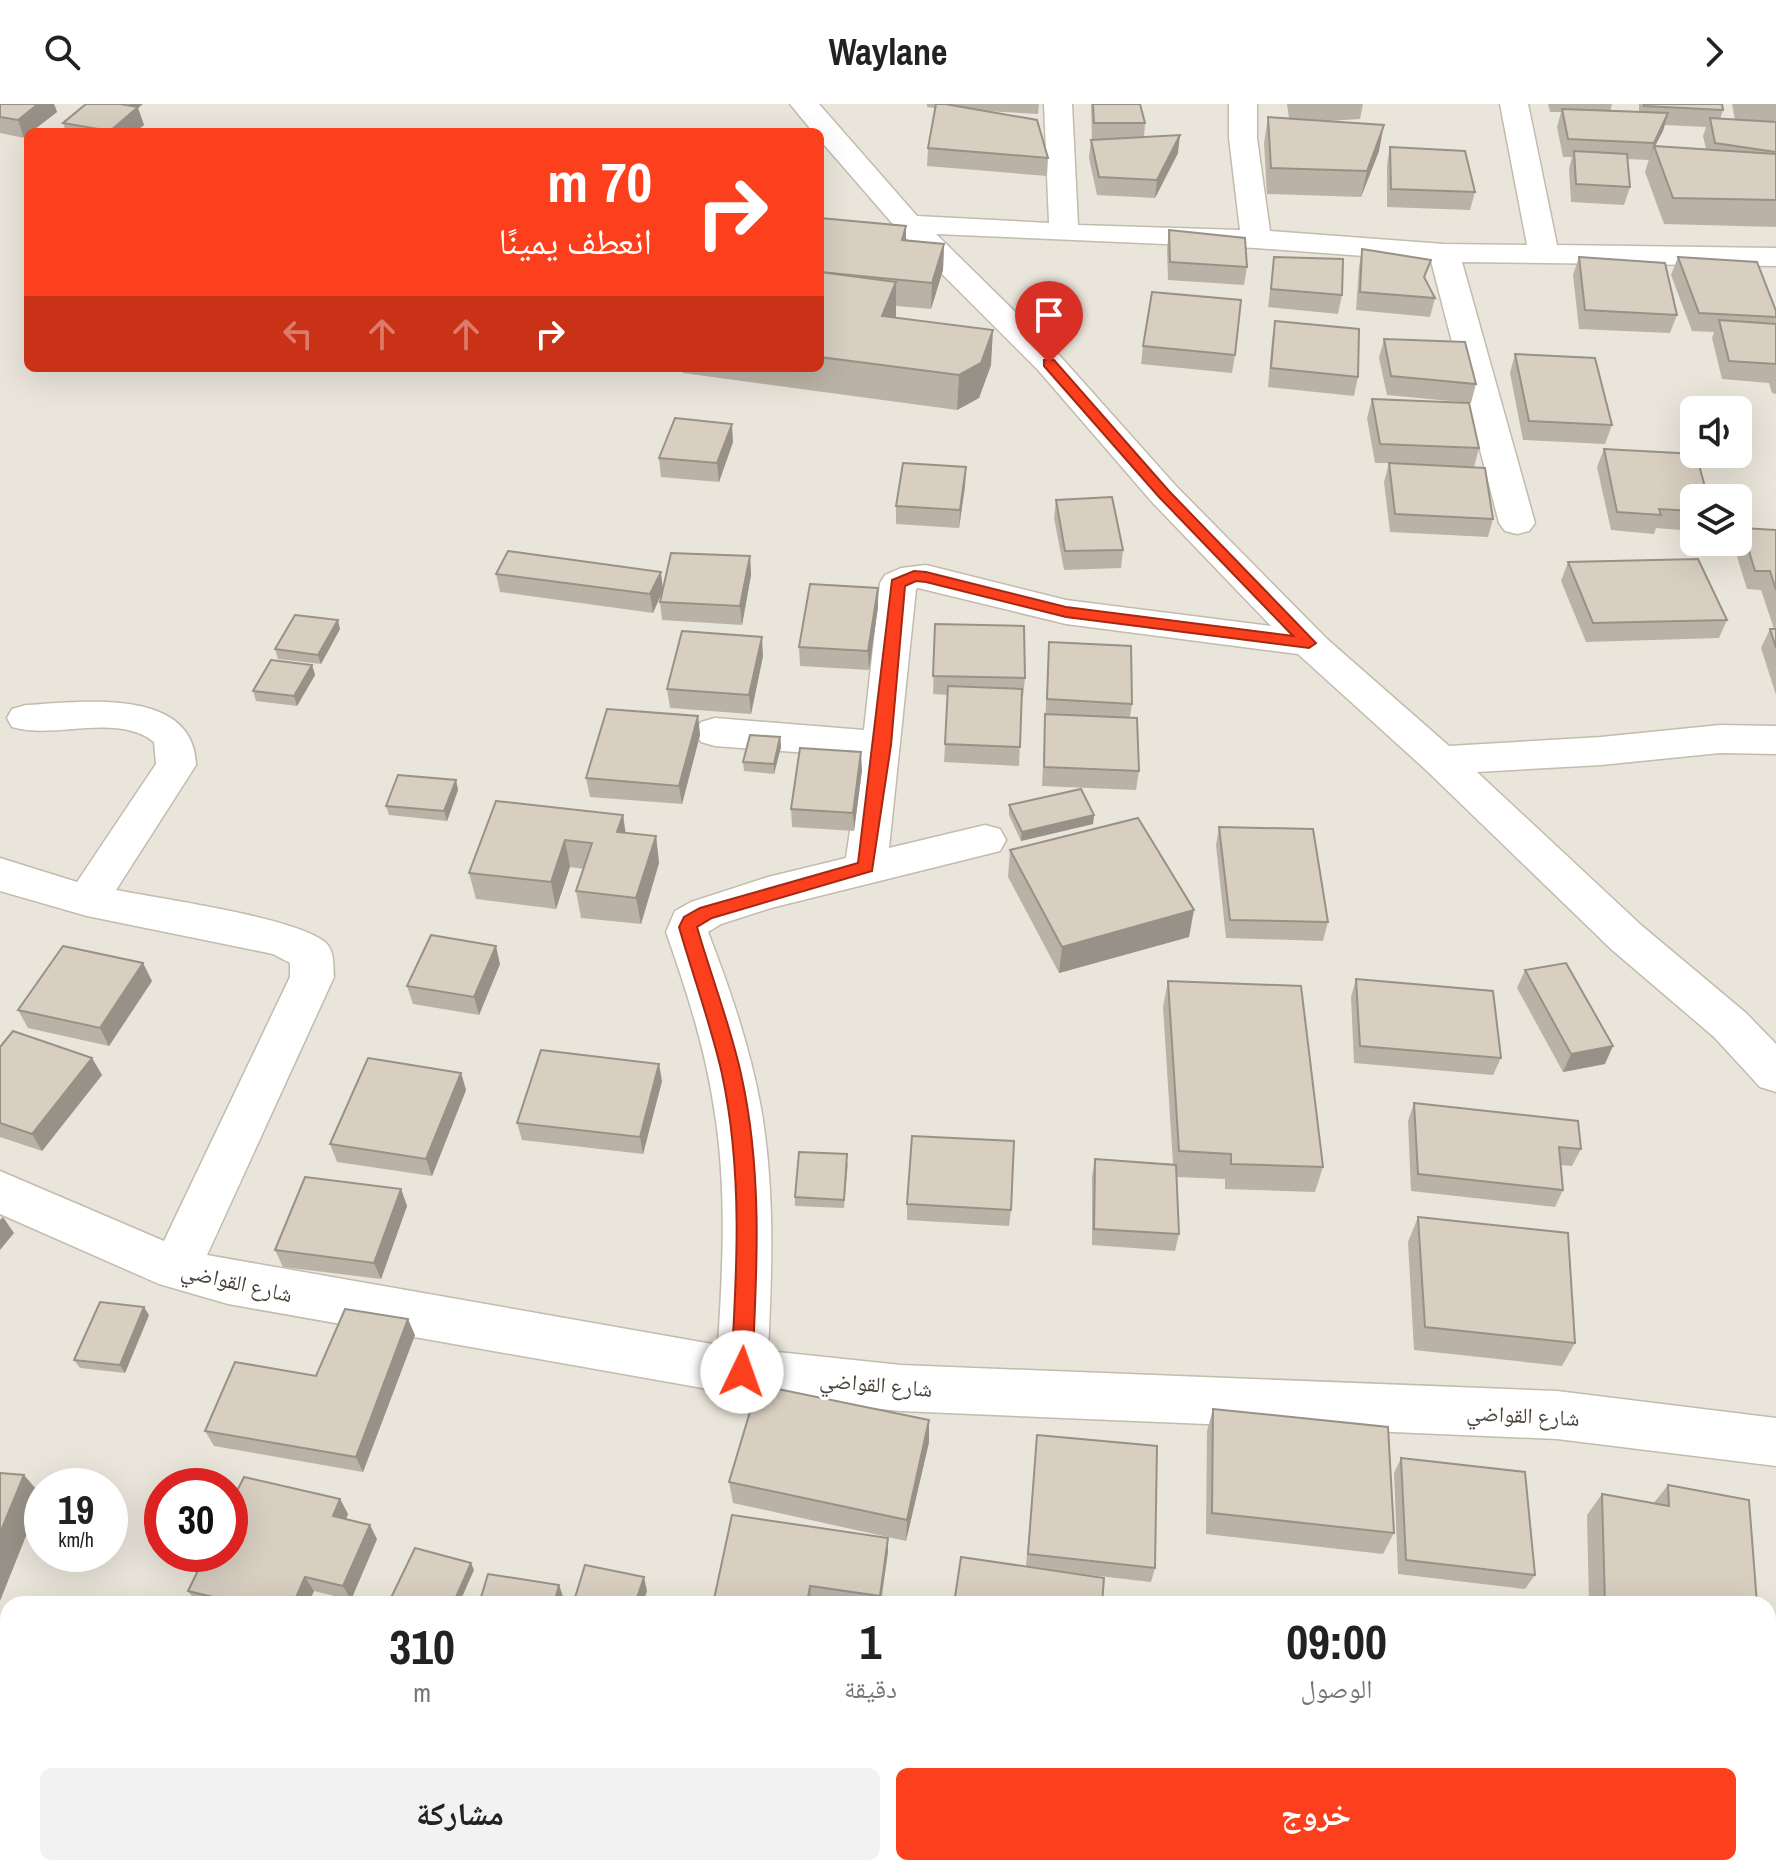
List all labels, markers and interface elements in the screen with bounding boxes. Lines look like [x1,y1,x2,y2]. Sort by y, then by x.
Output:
text: Waylane [829,28,947,76]
icon: search [40,30,84,74]
icon: forward [1692,30,1736,74]
text: 70 m [547,144,652,219]
icon: right [680,160,784,264]
text: انعطف يمينًا [499,217,652,265]
pin [1015,281,1083,363]
icon: arrive [1027,293,1071,337]
icon: left [276,312,320,356]
icon: ahead [360,312,404,356]
icon: ahead [444,312,488,356]
icon: right [528,312,572,356]
map controls [1680,396,1752,556]
button: sound [1680,396,1752,468]
button: layers [1680,484,1752,556]
street label: شارع القواضي [178,1255,296,1312]
position arrow [700,1330,784,1414]
street label: شارع القواضي [818,1364,934,1406]
street label: شارع القواضي [1466,1397,1580,1436]
speed limit sign: 30 [144,1468,248,1572]
text: 19 [58,1483,94,1536]
text: km/h [58,1526,94,1553]
text: 1 [860,1609,881,1674]
text: 09:00 [1286,1609,1387,1674]
text: 310 [389,1614,455,1679]
text: دقيقة [844,1671,897,1706]
text: الوصول [1300,1671,1372,1706]
text: m [413,1675,431,1710]
button: مشاركة [40,1768,880,1860]
button: خروج [896,1768,1736,1860]

